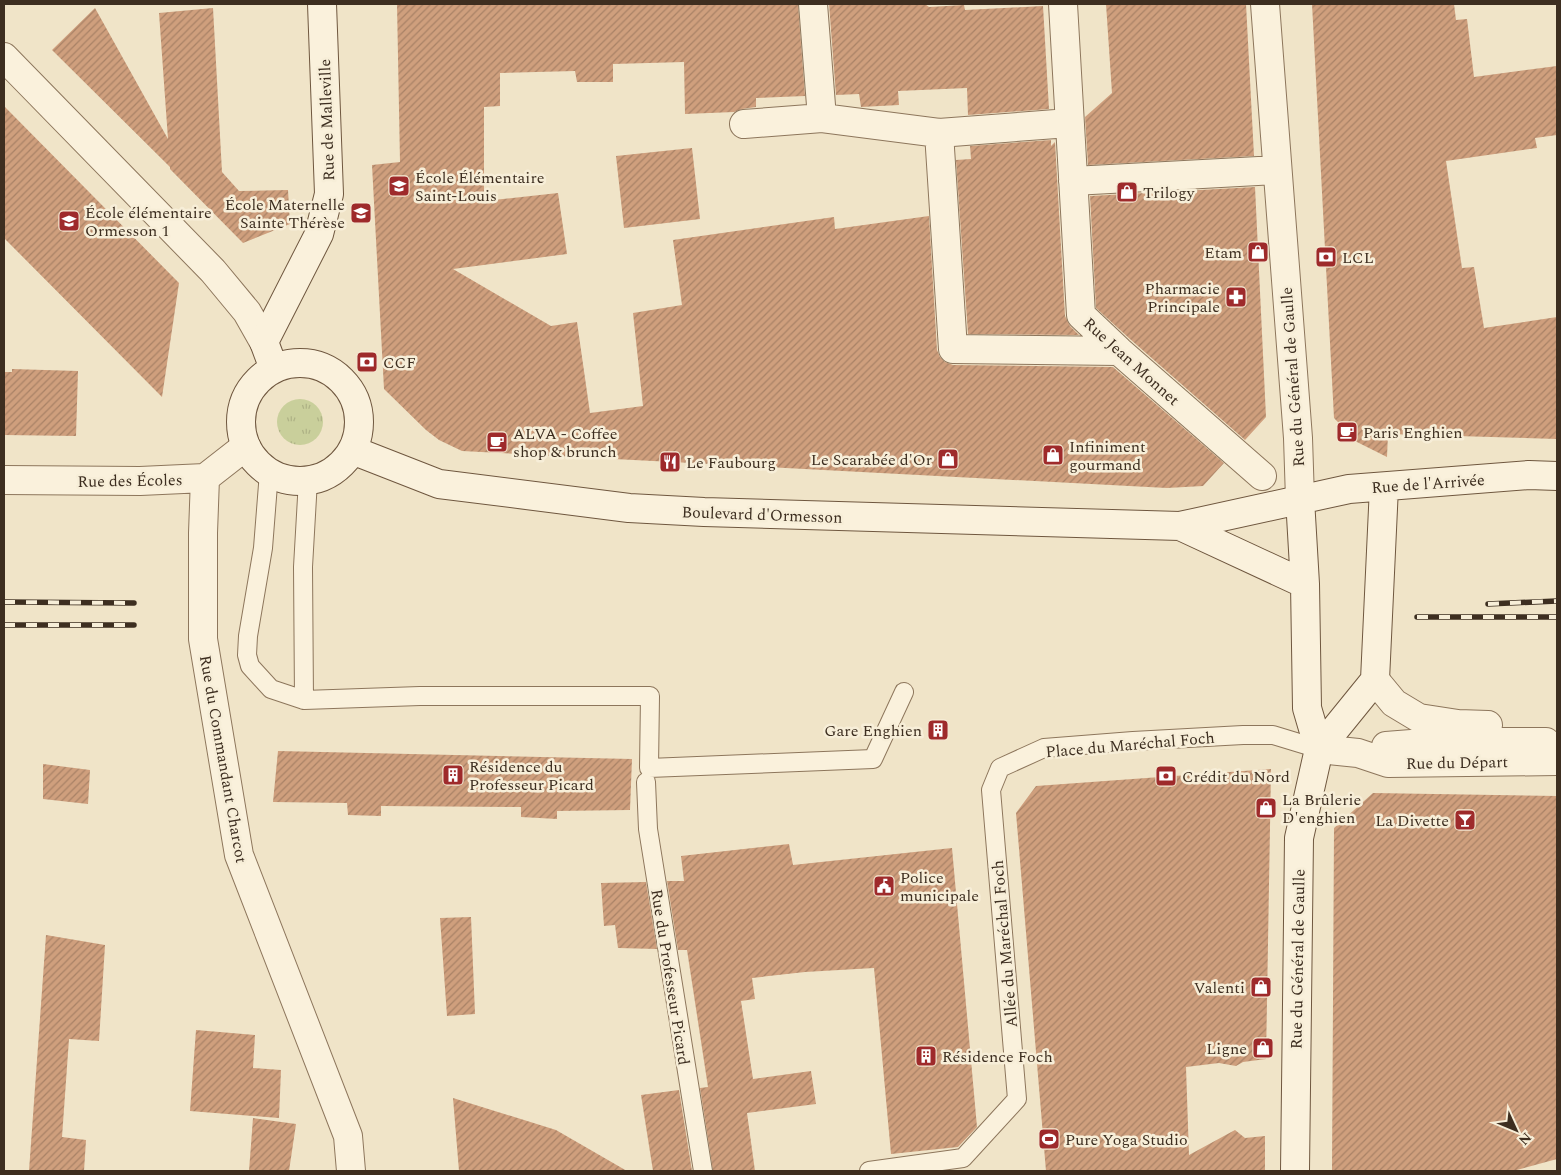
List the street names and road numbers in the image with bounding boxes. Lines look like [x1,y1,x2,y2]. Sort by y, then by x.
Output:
street label: Rue de Malleville [313,59,341,181]
street label: Rue du Général de Gaulle [1275,286,1311,468]
street label: Rue Jean Monnet [1078,312,1185,412]
street label: Rue des Écoles [77,468,183,494]
street label: Rue de l'Arrivée [1371,468,1486,500]
street label: Boulevard d'Ormesson [681,500,843,530]
street label: Rue du Commandant Charcot [193,653,253,865]
street label: Place du Maréchal Foch [1045,726,1216,764]
street label: Rue du Départ [1406,750,1509,776]
street label: Allée du Maréchal Foch [986,859,1024,1029]
street label: Rue du Général de Gaulle [1284,869,1312,1049]
street label: Rue du Professeur Picard [644,887,696,1067]

